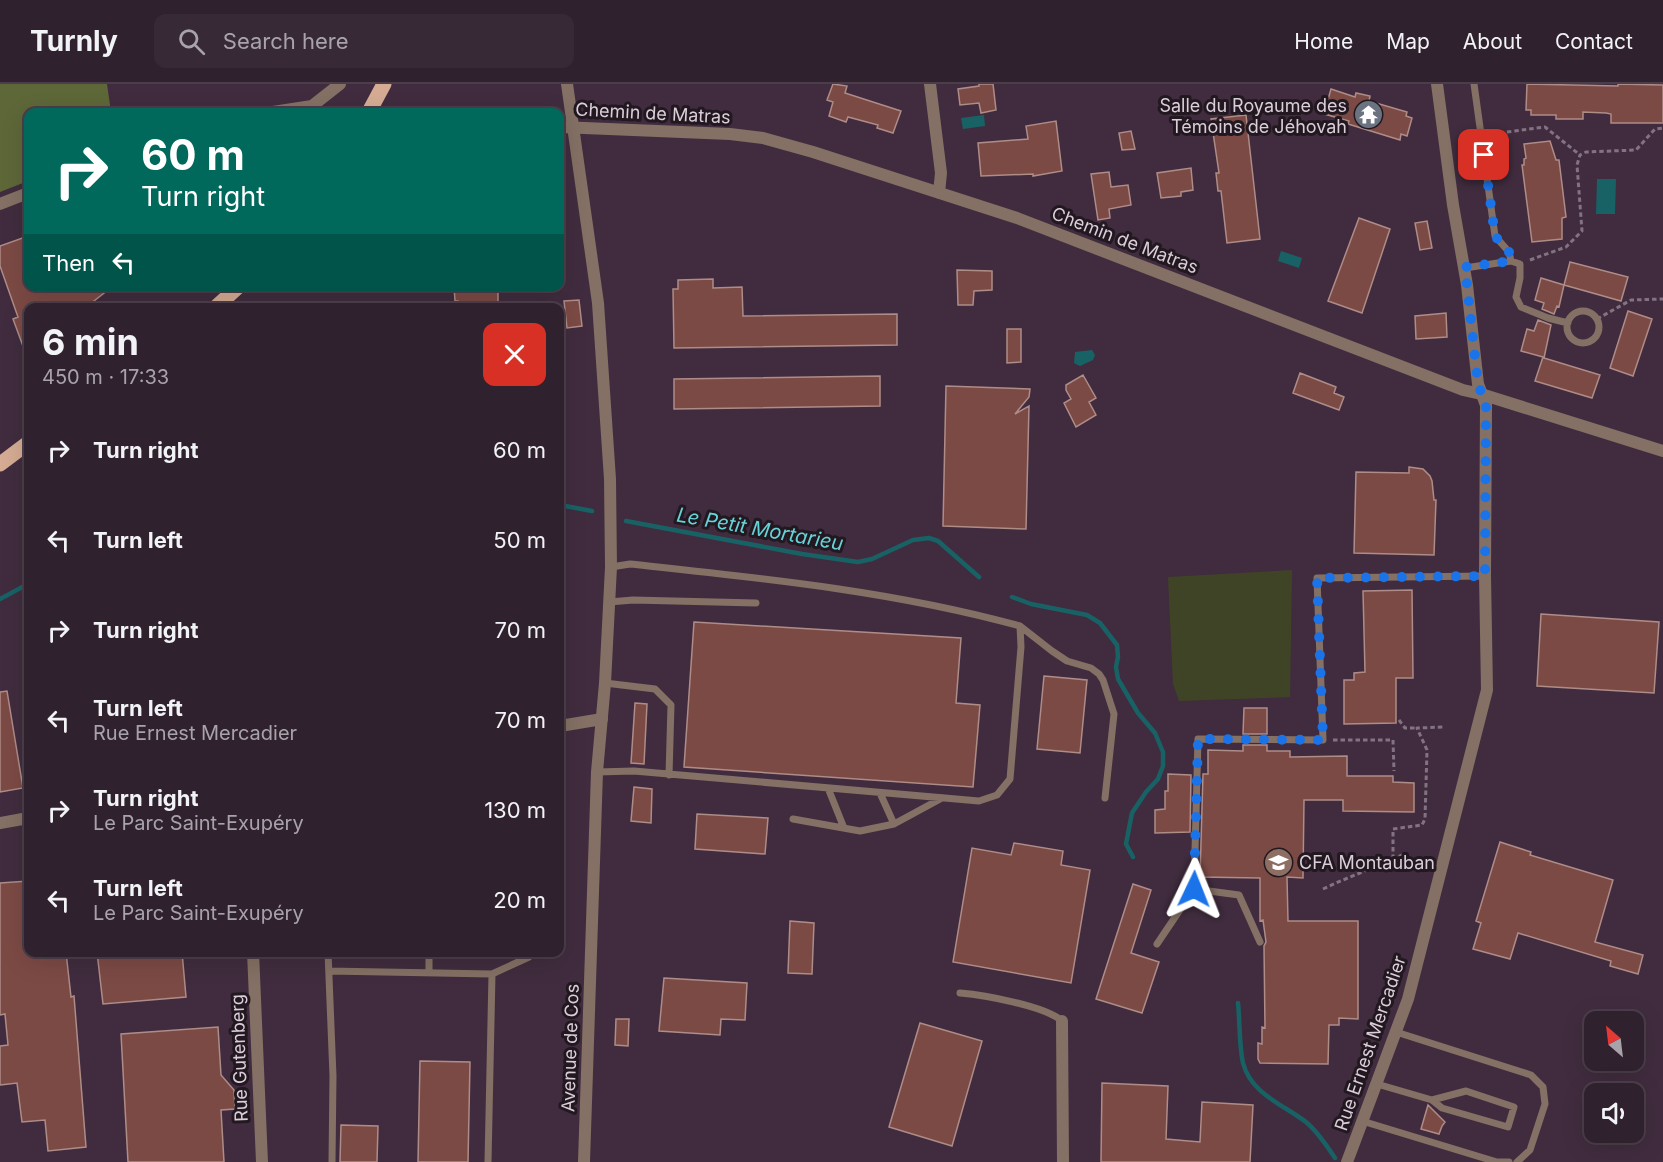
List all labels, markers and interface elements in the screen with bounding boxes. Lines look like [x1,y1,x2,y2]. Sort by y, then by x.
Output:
search box [154,14,574,68]
text: Turnly [30,24,118,58]
icon: search [175,25,208,58]
text: Search here [223,28,349,54]
text: Home [1294,29,1353,54]
text: Map [1386,29,1430,54]
text: About [1463,29,1522,54]
text: Contact [1555,29,1633,54]
place label: Salle du Royaume des Témoins de Jéhovah [1159,95,1347,137]
street label: Chemin de Matras [575,98,731,128]
temple icon: Salle du Royaume des Témoins de Jéhovah [1352,99,1384,131]
text: 60 m [141,129,245,180]
pin [1458,129,1509,180]
icon: right [42,132,120,210]
icon: arrive [1467,138,1500,171]
text: Turn right [141,180,265,213]
street label: Chemin de Matras [1049,202,1201,278]
icon: left [107,246,140,279]
text: Then [42,250,95,276]
text: 6 min [42,320,139,364]
button: close [483,323,546,386]
text: 450 m · 17:33 [42,365,169,389]
icon: right [42,434,75,467]
text: Turn right [93,437,199,463]
text: 60 m [493,437,546,463]
water label: Le Petit Mortarieu [675,503,845,556]
icon: left [42,524,75,557]
text: Turn left [93,527,183,553]
text: 50 m [493,527,546,553]
icon: right [42,614,75,647]
text: Turn right [93,617,199,643]
text: 70 m [495,617,546,643]
text: Turn left [93,695,183,721]
icon: left [42,704,75,737]
text: 70 m [495,707,546,733]
text: Rue Ernest Mercadier [93,721,297,745]
text: Turn right [93,785,199,811]
icon: right [42,794,75,827]
text: 130 m [484,797,546,823]
text: Le Parc Saint-Exupéry [93,811,304,835]
school or university icon: CFA Montauban [1262,846,1294,878]
place label: CFA Montauban [1299,852,1435,873]
position arrow [1162,857,1226,921]
text: Turn left [93,875,183,901]
icon: left [42,884,75,917]
text: 20 m [493,887,546,913]
text: Le Parc Saint-Exupéry [93,901,304,925]
street label: Rue Ernest Mercadier [1330,953,1410,1133]
street label: Avenue de Cos [557,984,583,1112]
street label: Rue Gutenberg [226,994,252,1122]
north arrow [1584,1011,1644,1071]
map controls [1584,1011,1644,1143]
button: sound [1584,1083,1644,1143]

